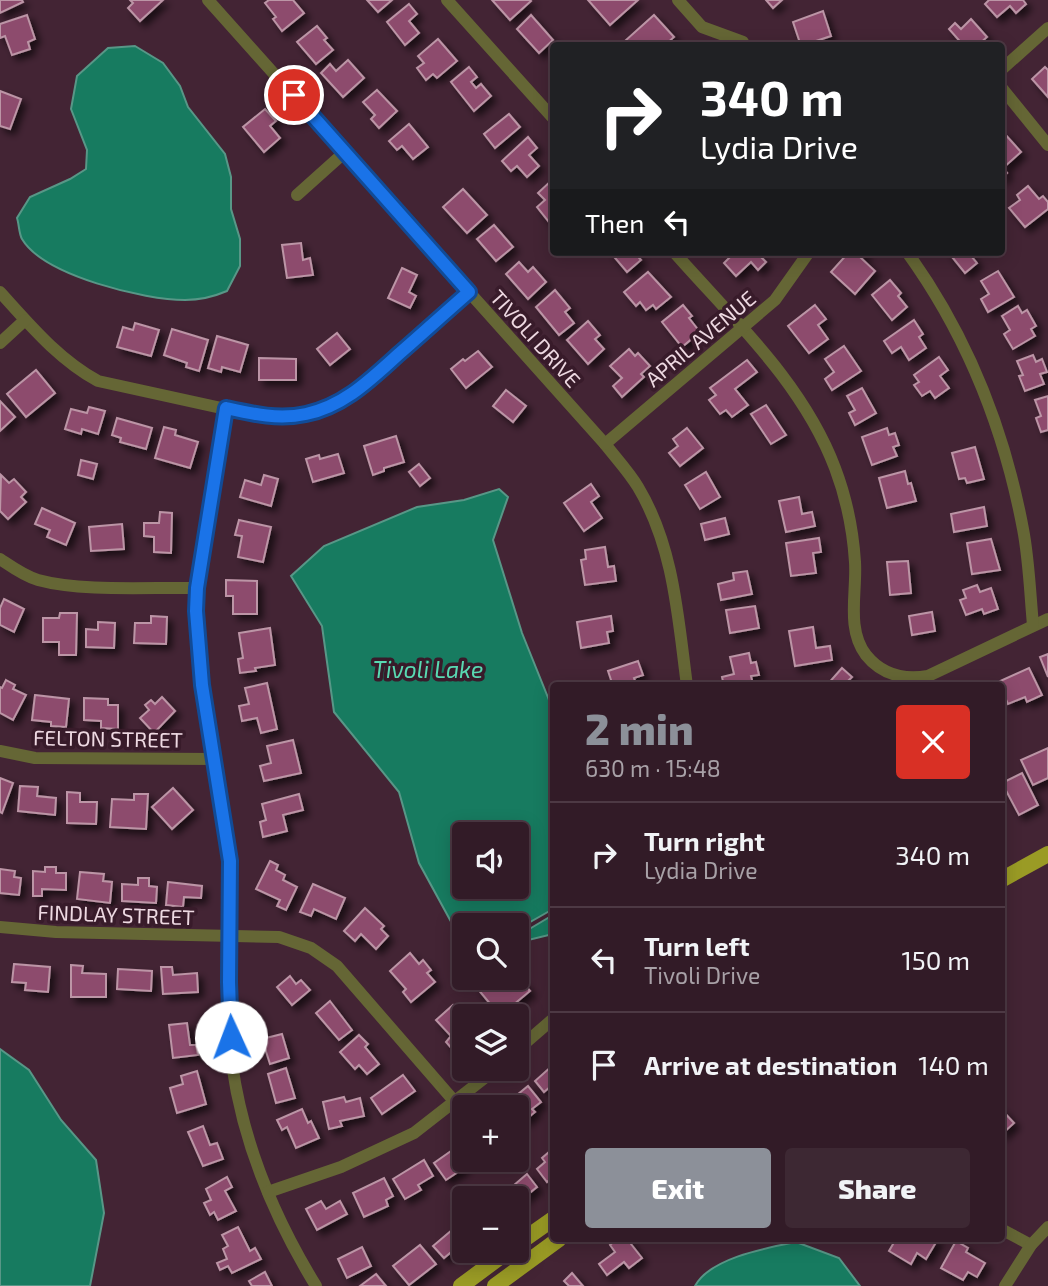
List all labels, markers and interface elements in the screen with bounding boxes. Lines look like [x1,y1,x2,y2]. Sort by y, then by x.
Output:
pin [264,65,324,125]
text: 340 m [700,67,844,126]
icon: right [585,70,676,161]
icon: arrive [275,76,313,114]
text: Lydia Drive [700,127,858,165]
icon: left [658,203,696,241]
text: Then [585,207,644,238]
street label: TIVOLI DRIVE [486,284,586,392]
street label: APRIL AVENUE [640,285,760,391]
water label: Tivoli Lake [373,655,483,683]
text: 2 min [585,703,694,753]
button: close [896,705,970,779]
street label: FELTON STREET [33,724,183,752]
text: 630 m · 15:48 [585,754,721,782]
map controls [452,822,529,1263]
button: sound [452,822,529,899]
text: Turn right [644,825,765,856]
icon: right [585,836,623,874]
text: 340 m [895,839,970,870]
text: Lydia Drive [644,856,758,884]
street label: FINDLAY STREET [37,899,195,929]
button: search [452,913,529,990]
text: Turn left [644,930,750,961]
icon: left [585,941,623,979]
text: 150 m [901,944,970,975]
text: Tivoli Drive [644,961,760,989]
position arrow [194,1000,268,1074]
button: layers [452,1004,529,1081]
icon: arrive [585,1046,623,1084]
text: Arrive at destination [644,1049,897,1080]
text: 140 m [918,1049,989,1080]
button: + [452,1095,529,1172]
button: Exit [585,1148,771,1228]
button: Share [785,1148,970,1228]
button: − [452,1186,529,1263]

